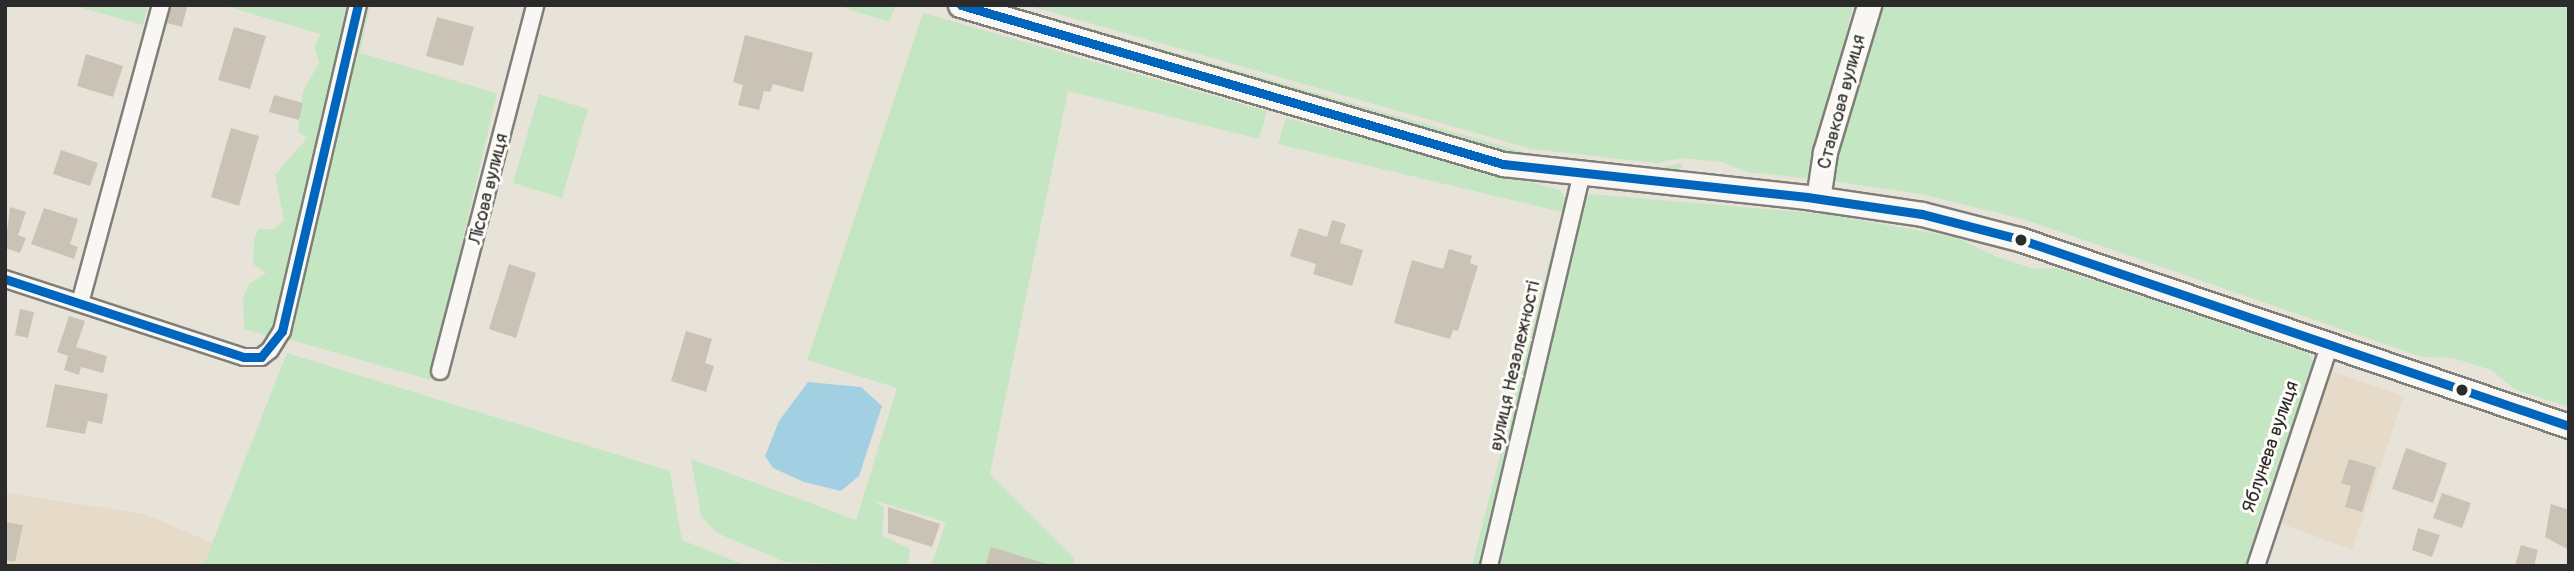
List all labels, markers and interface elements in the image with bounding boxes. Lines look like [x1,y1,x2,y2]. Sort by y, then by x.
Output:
street label: Ставкова вулиця [1813,32,1871,172]
street label: Лісова вулиця [464,131,514,247]
unlabelled marker [2014,233,2028,247]
street label: вулиця Незалежності [1484,279,1546,453]
street label: Яблунева вулиця [2238,378,2304,516]
unlabelled marker [2455,383,2469,397]

